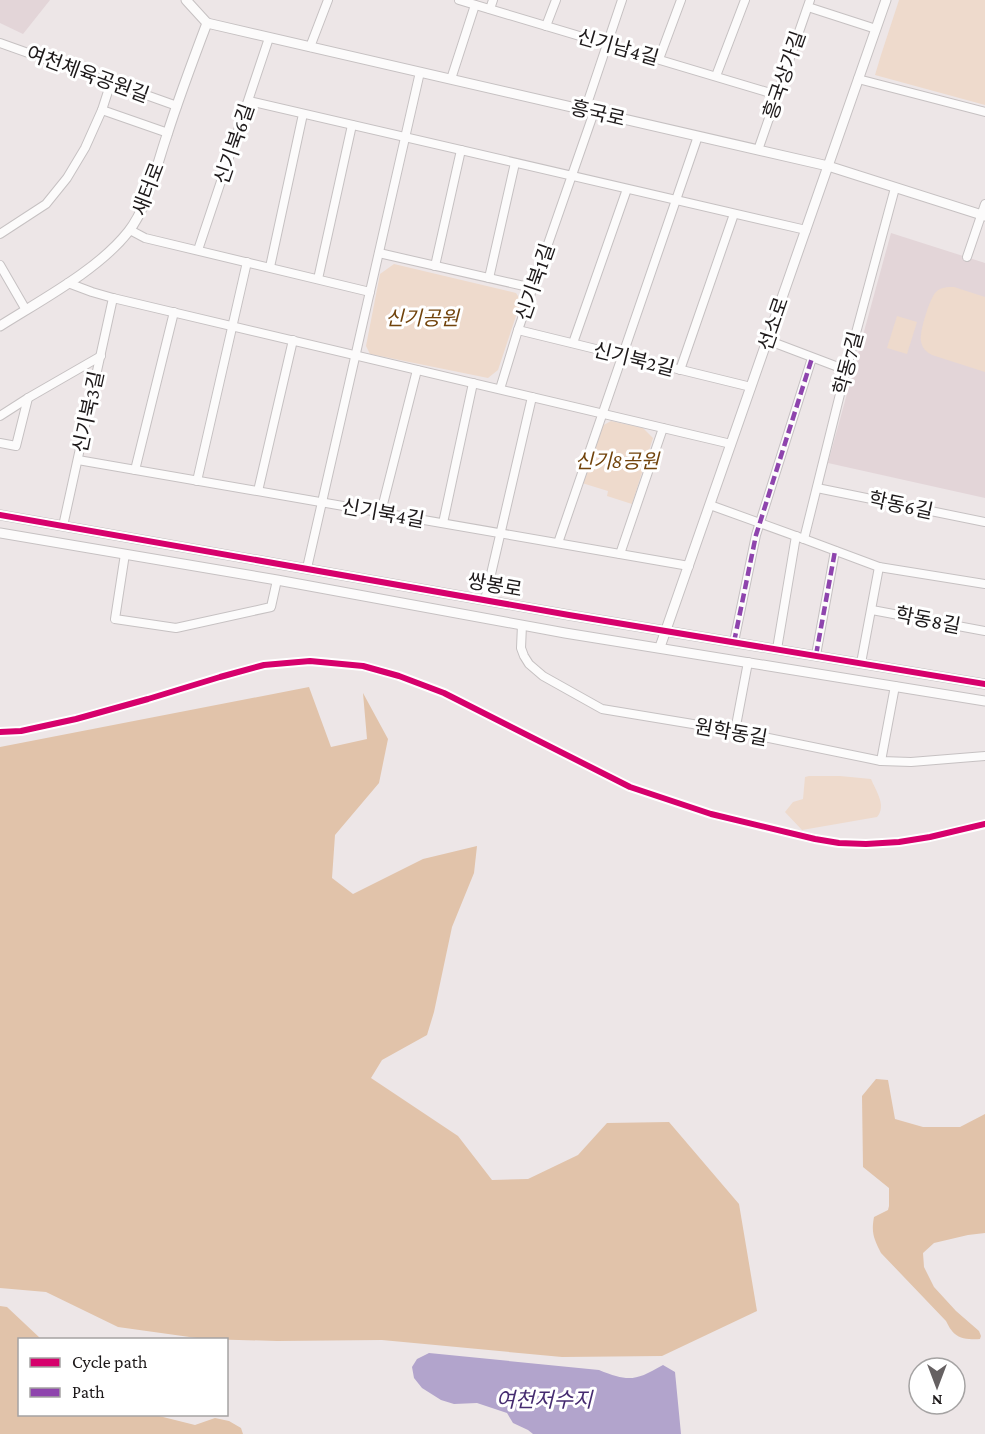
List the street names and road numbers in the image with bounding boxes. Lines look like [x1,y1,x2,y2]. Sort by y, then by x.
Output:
street label: 신기남4길 [575,25,661,69]
street label: 흥국상가길 [759,28,809,122]
street label: 여천체육공원길 [24,42,152,106]
street label: 흥국로 [569,96,627,130]
street label: 신기북6길 [210,101,258,187]
street label: 새터로 [128,159,168,219]
street label: 신기북1길 [512,240,558,324]
street label: 선소로 [754,294,792,354]
street label: 학동7길 [829,329,867,397]
street label: 신기북2길 [591,338,677,380]
street label: 신기북3길 [69,369,107,455]
street label: 학동6길 [867,487,935,523]
street label: 신기북4길 [340,495,426,531]
street label: 쌍봉로 [466,569,524,601]
street label: 학동8길 [894,603,962,637]
street label: 원학동길 [693,715,769,749]

